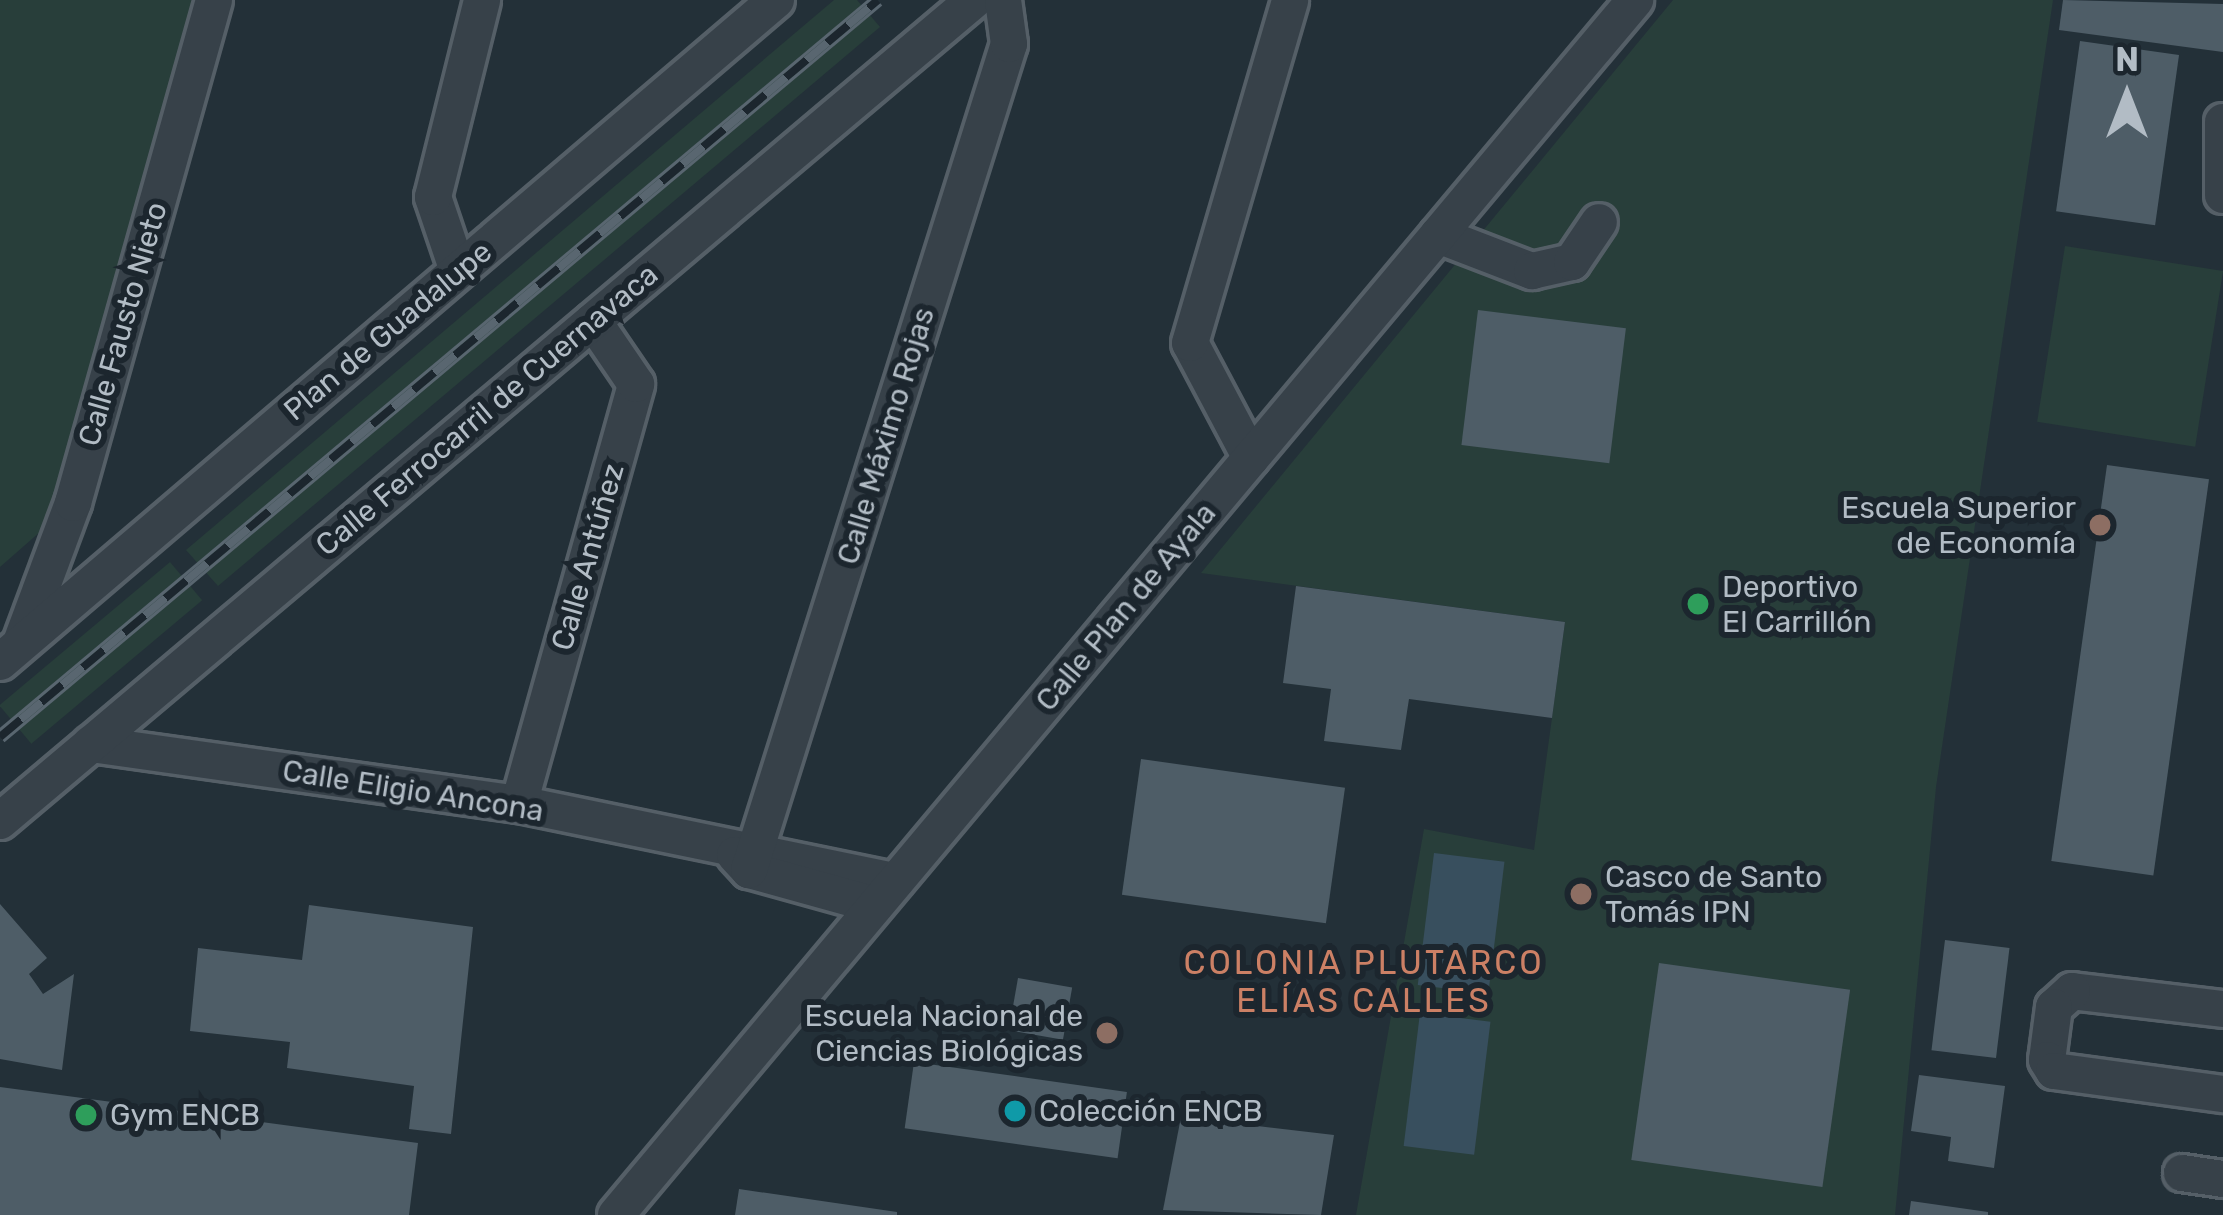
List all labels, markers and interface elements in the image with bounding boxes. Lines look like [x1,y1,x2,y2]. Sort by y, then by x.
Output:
north arrow [2067,36,2187,156]
text: N [2115,40,2139,79]
street label: Calle Fausto Nieto [71,198,175,450]
street label: Plan de Guadalupe [277,234,499,428]
street label: Calle Ferrocarril de Cuernavaca [309,256,665,564]
street label: Calle Máximo Rojas [830,303,942,569]
street label: Calle Antúñez [544,459,632,655]
place label: Escuela Superior de Economía [1841,490,2076,560]
street label: Calle Plan de Ayala [1028,495,1224,719]
marker: Escuela Superior de Economía [2087,512,2113,538]
place label: Deportivo El Carrillón [1722,569,1871,640]
marker: Deportivo El Carrillón [1685,591,1711,617]
street label: Calle Eligio Ancona [280,753,546,829]
place label: Casco de Santo Tomás IPN [1605,859,1822,930]
marker: Casco de Santo Tomás IPN [1568,881,1594,907]
district label: COLONIA PLUTARCO ELÍAS CALLES [1183,943,1545,1021]
place label: Escuela Nacional de Ciencias Biológicas [804,998,1083,1068]
marker: Escuela Nacional de Ciencias Biológicas [1094,1020,1120,1046]
place label: Colección ENCB [1039,1093,1262,1129]
place label: Gym ENCB [110,1097,260,1133]
marker: Colección ENCB [1002,1098,1028,1124]
marker: Gym ENCB [73,1102,99,1128]

